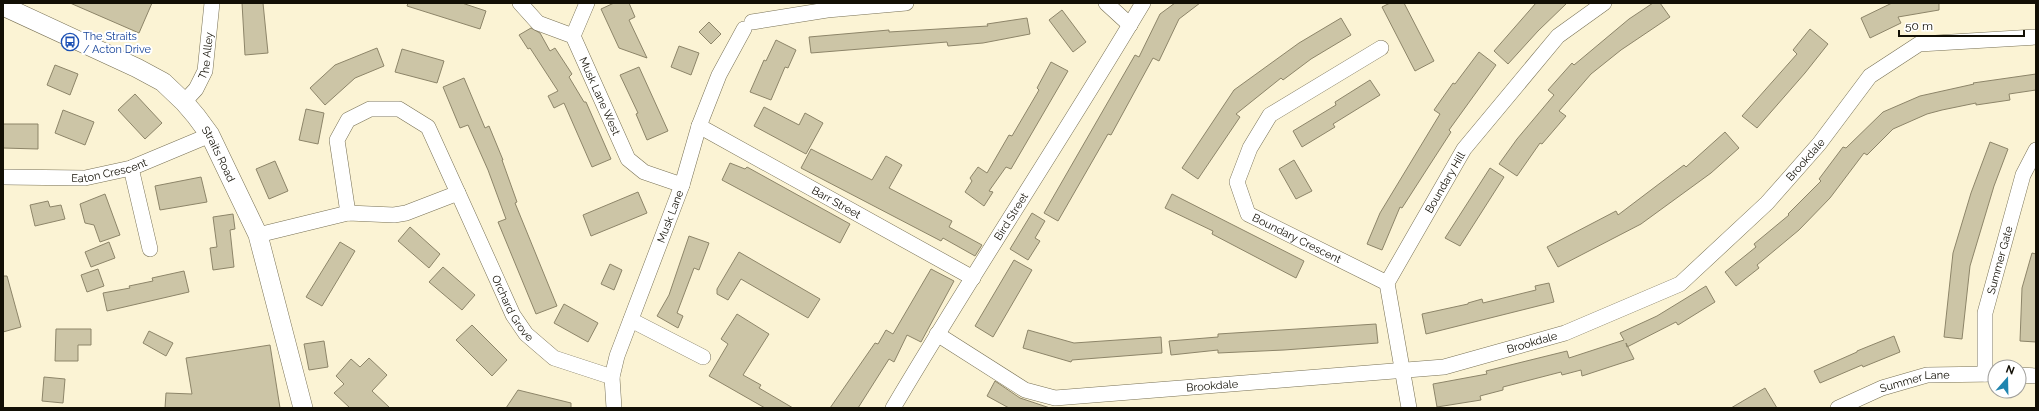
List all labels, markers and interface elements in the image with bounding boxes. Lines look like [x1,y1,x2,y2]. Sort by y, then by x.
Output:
scale bar [1899,12,2024,38]
text: 50 m [1905,19,1933,33]
place label: The Straits / Acton Drive [83,30,152,56]
street label: The Alley [196,31,216,82]
bus stop icon: The Straits / Acton Drive [60,32,80,52]
street label: Musk Lane West [576,55,623,138]
street label: Straits Road [199,124,238,184]
street label: Brookdale [1784,136,1828,184]
street label: Boundary Hill [1423,150,1468,216]
street label: Eaton Crescent [71,156,149,185]
street label: Barr Street [809,184,863,222]
street label: Musk Lane [655,188,687,245]
street label: Bird Street [992,190,1031,243]
street label: Boundary Crescent [1250,211,1343,266]
street label: Summer Gate [1984,224,2016,296]
street label: Orchard Grove [489,273,536,345]
street label: Brookdale [1505,329,1559,356]
north arrow [1987,359,2027,399]
text: N [2004,363,2016,378]
street label: Summer Lane [1878,369,1950,395]
street label: Brookdale [1186,377,1239,395]

